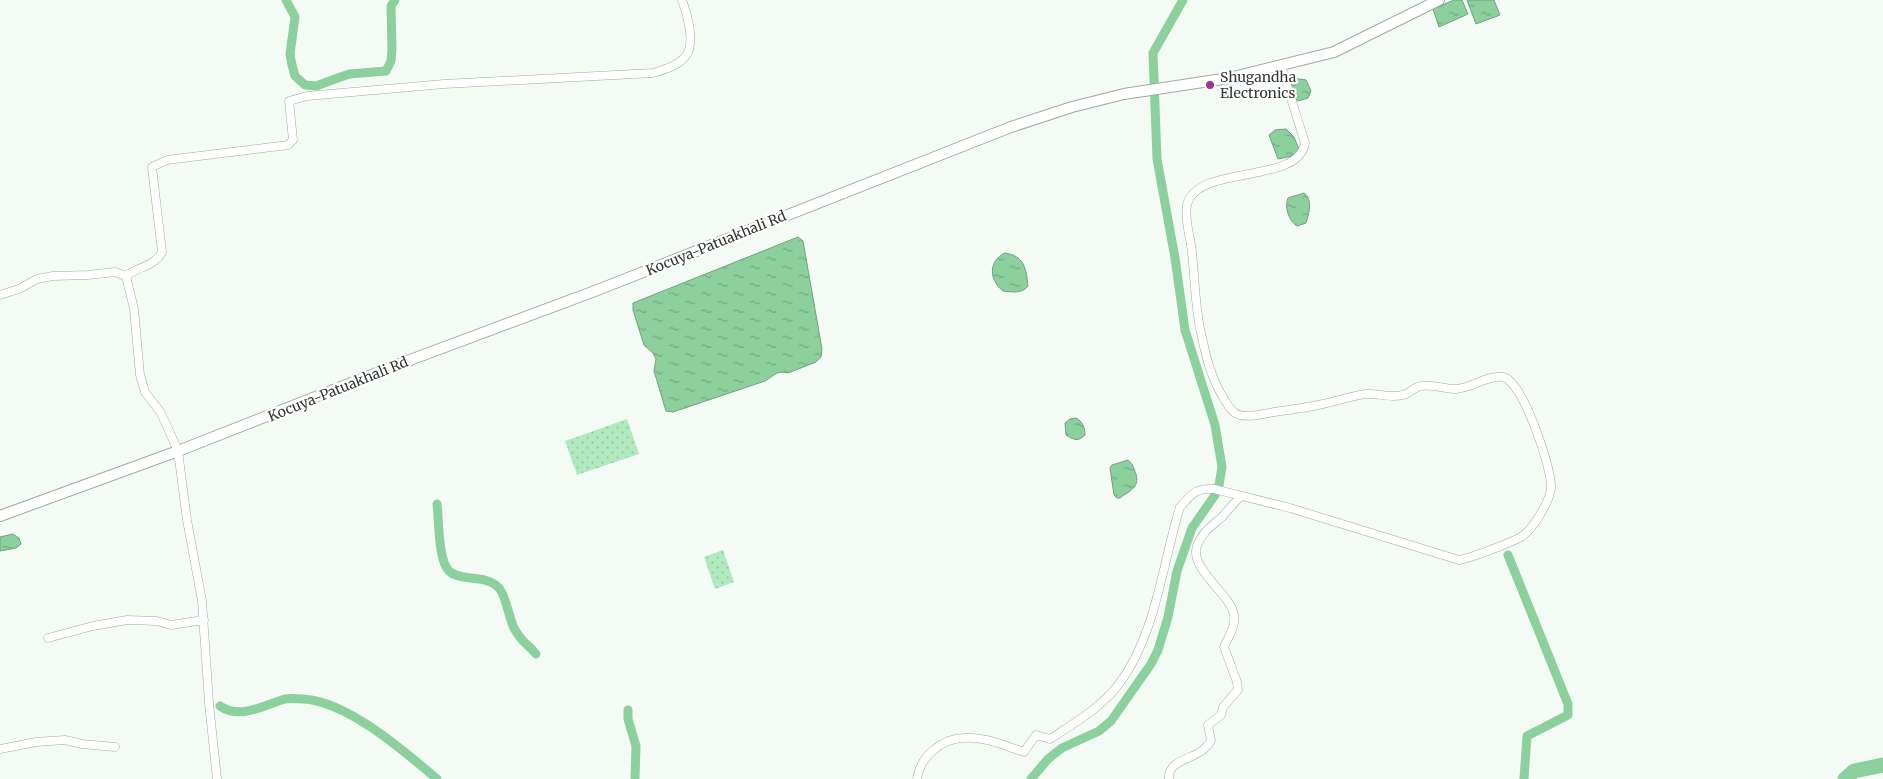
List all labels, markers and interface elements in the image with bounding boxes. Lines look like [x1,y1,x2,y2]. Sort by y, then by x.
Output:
place label: Shugandha Electronics [1220,68,1297,102]
marker: Shugandha Electronics [1204,79,1216,91]
street label: Kocuya-Patuakhali Rd [643,206,789,279]
street label: Kocuya-Patuakhali Rd [265,352,411,425]

